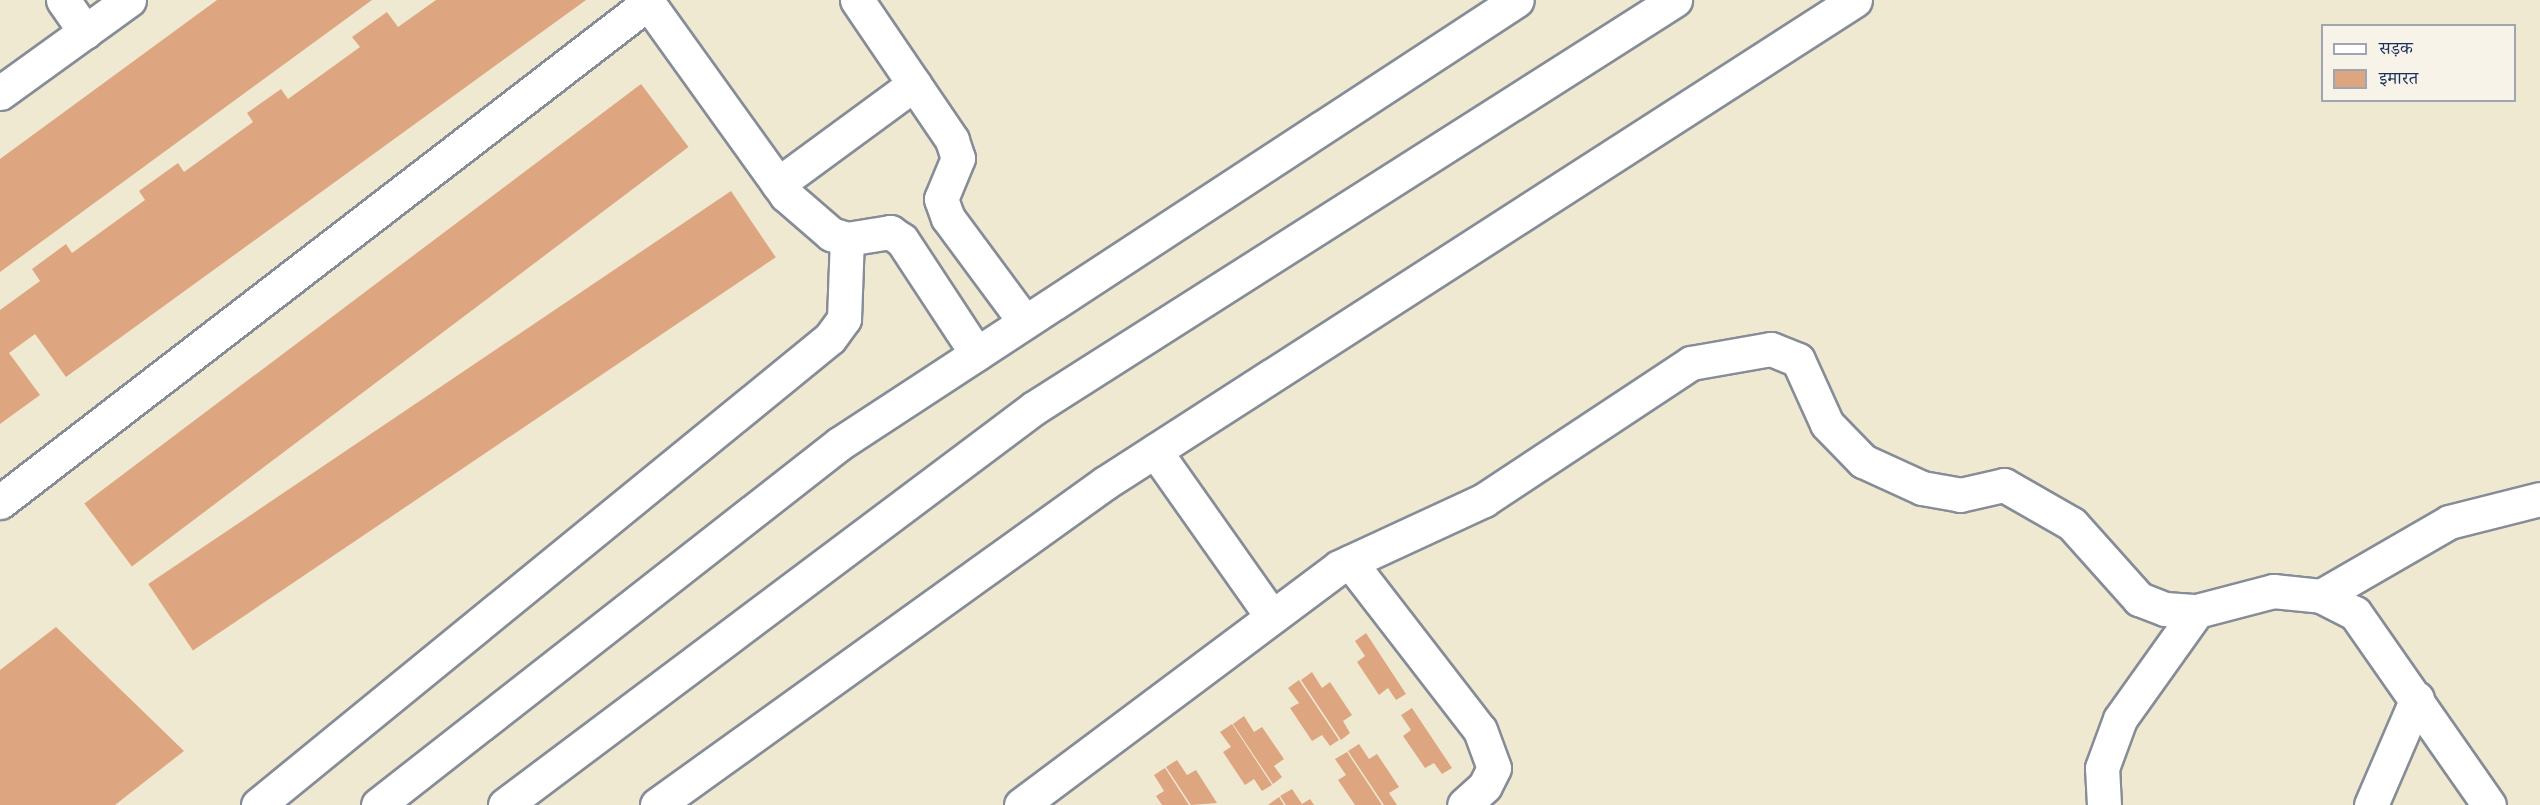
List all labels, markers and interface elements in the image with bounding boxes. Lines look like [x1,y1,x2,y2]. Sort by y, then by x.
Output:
legend [2321,24,2516,102]
text: सड़क [2379,34,2413,61]
text: इमारत [2379,64,2418,91]

